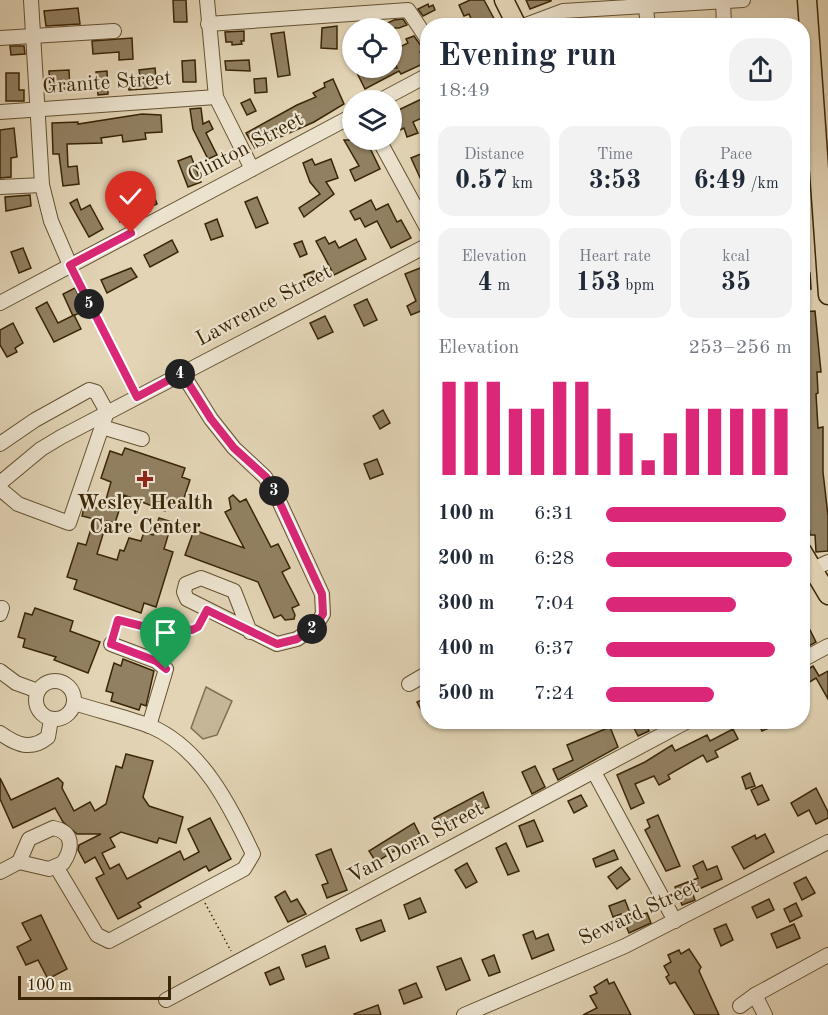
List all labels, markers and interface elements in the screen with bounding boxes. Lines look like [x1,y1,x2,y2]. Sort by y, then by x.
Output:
map controls [342,18,402,150]
button: locate [342,18,402,78]
button: share [729,38,792,101]
text: Evening run [438,40,617,73]
street label: Granite Street [42,68,172,98]
text: 18:49 [438,81,490,101]
button: layers [342,90,402,150]
street label: Clinton Street [185,109,307,187]
text: Distance [464,147,524,163]
text: Time [597,147,633,163]
text: Pace [720,147,752,163]
text: 0.57 [455,168,508,194]
text: 3:53 [589,168,641,194]
text: 6:49 [693,168,746,194]
pin [105,171,156,233]
text: km [508,176,533,192]
text: /km [746,176,779,192]
icon: check [114,180,147,213]
text: Elevation [461,249,527,265]
text: Heart rate [579,249,651,265]
text: kcal [722,249,750,265]
street label: Lawrence Street [193,261,335,351]
text: 4 [478,270,493,296]
text: 153 [576,270,621,296]
text: 35 [721,270,751,296]
text: m [493,278,510,294]
text: bpm [621,278,654,294]
pin: 5 [74,289,104,319]
text: 5 [84,296,94,312]
text: Elevation [438,338,519,358]
text: 253–256 m [689,338,792,358]
pin: 4 [165,359,195,389]
text: 4 [175,366,185,382]
marker: Wesley Health Care Center [136,470,154,488]
pin: 3 [259,476,289,506]
text: 3 [269,483,279,499]
place label: Wesley Health Care Center [77,493,214,538]
text: 100 m [438,504,494,524]
text: 6:31 [534,504,574,524]
text: 200 m [438,549,494,569]
text: 6:28 [534,549,574,569]
text: 300 m [438,594,494,614]
text: 7:04 [534,594,574,614]
pin [140,607,191,669]
pin: 2 [297,614,327,644]
icon: arrive [149,616,182,649]
text: 2 [307,621,317,637]
text: 400 m [438,639,494,659]
text: 6:37 [534,639,574,659]
text: 500 m [438,684,494,704]
text: 7:24 [534,684,574,704]
street label: Van Dorn Street [345,798,487,888]
street label: Seward Street [576,876,702,950]
scale bar [18,973,171,1000]
text: 100 m [27,978,72,994]

